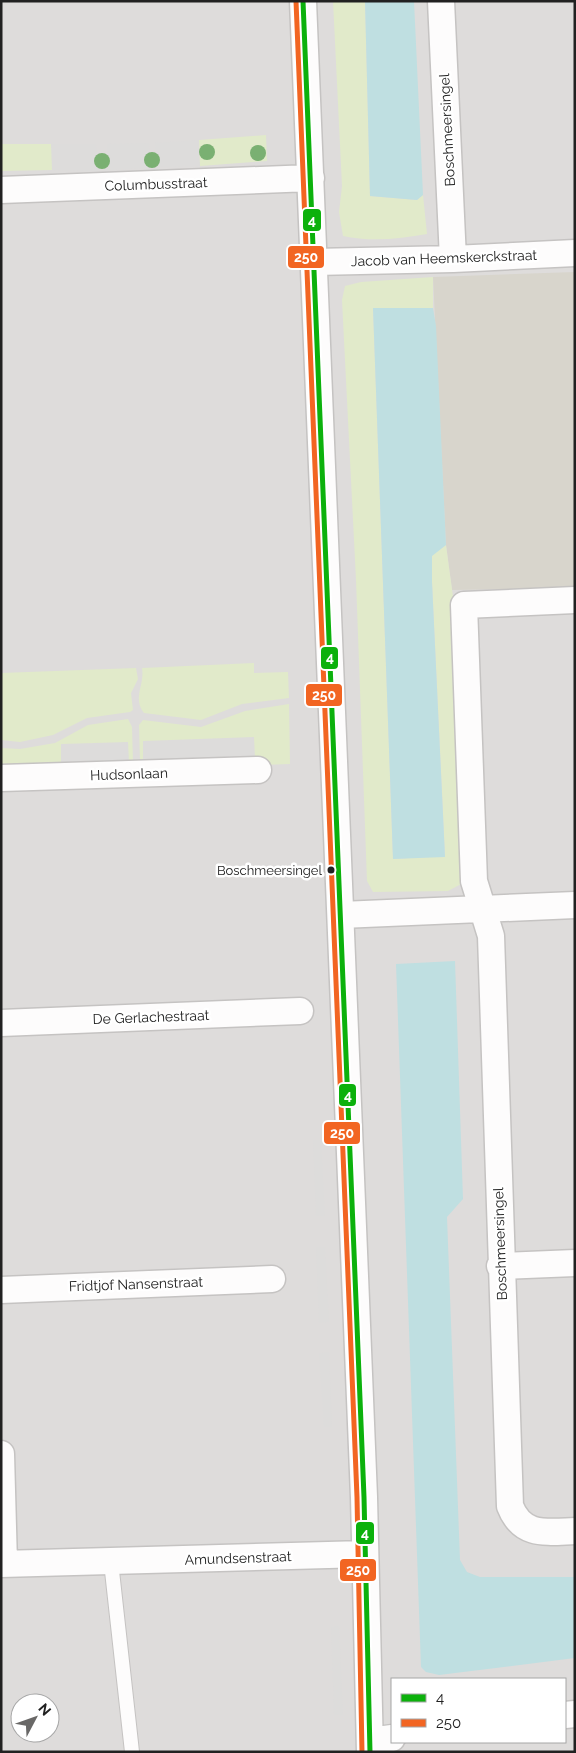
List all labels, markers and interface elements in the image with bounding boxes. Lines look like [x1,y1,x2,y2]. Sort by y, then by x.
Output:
street label: Boschmeersingel [436,73,458,187]
street label: Columbusstraat [104,174,208,194]
line badge: 4 [302,208,322,232]
text: 4 [308,212,316,228]
line badge: 250 [287,245,325,269]
street label: Jacob van Heemskerckstraat [351,247,538,269]
text: 250 [294,249,318,265]
line badge: 4 [320,646,339,670]
text: 4 [326,649,334,665]
line badge: 250 [305,683,343,707]
text: 250 [312,687,336,703]
street label: Hudsonlaan [90,765,168,783]
place label: Boschmeersingel [217,863,322,878]
marker: Boschmeersingel [326,865,336,875]
street label: De Gerlachestraat [92,1007,210,1027]
line badge: 4 [338,1083,357,1107]
text: 4 [344,1087,352,1103]
line badge: 250 [323,1121,361,1145]
text: 250 [330,1125,354,1141]
street label: Boschmeersingel [490,1187,510,1301]
street label: Fridtjof Nansenstraat [69,1274,204,1294]
line badge: 4 [355,1521,375,1545]
text: 4 [361,1525,369,1541]
street label: Amundsenstraat [184,1548,292,1568]
line badge: 250 [339,1558,377,1582]
text: 250 [346,1562,370,1578]
legend [391,1678,566,1743]
text: 4 [436,1689,444,1707]
north arrow [10,1693,60,1743]
text: N [35,1700,54,1719]
text: 250 [436,1714,461,1732]

